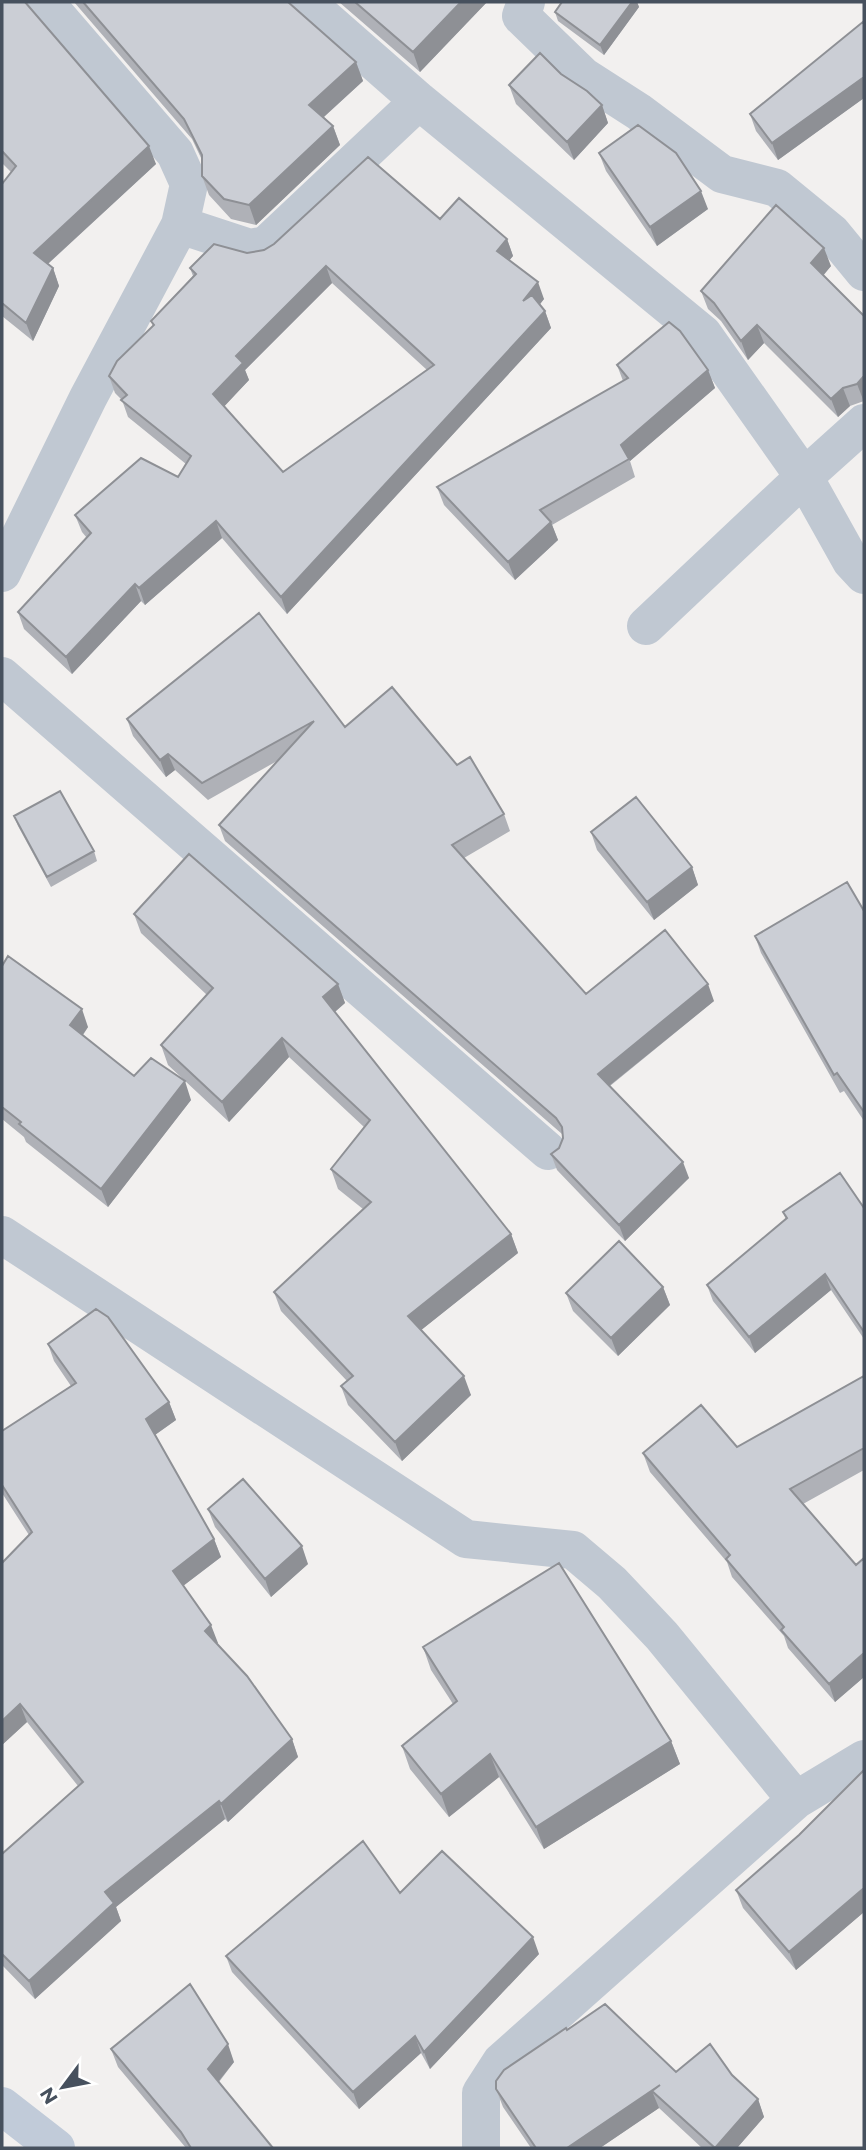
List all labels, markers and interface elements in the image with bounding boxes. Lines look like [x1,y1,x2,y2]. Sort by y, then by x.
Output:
north arrow [28,2052,98,2122]
text: N [35,2083,63,2108]

